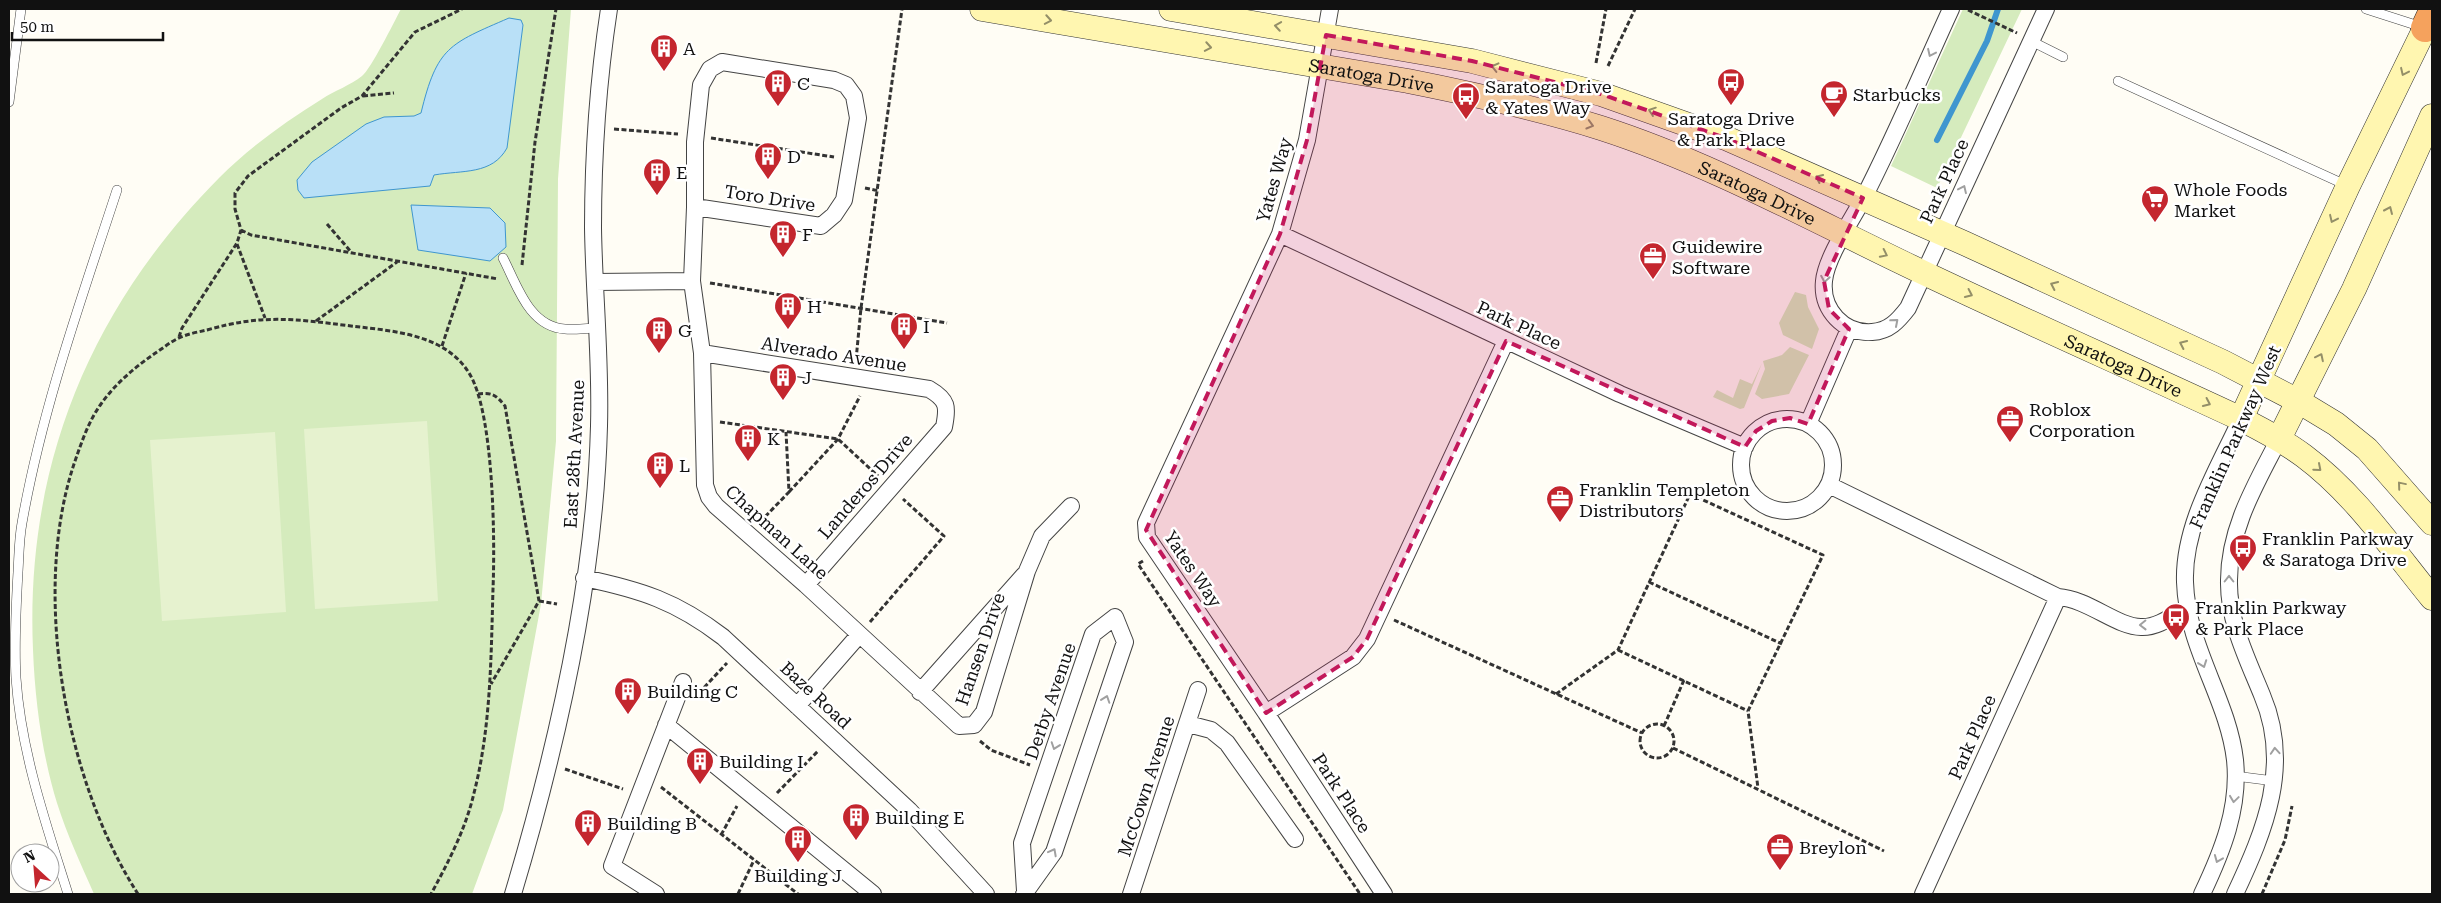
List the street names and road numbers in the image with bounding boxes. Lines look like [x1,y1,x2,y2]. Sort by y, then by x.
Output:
street label: Saratoga Drive [1307,54,1436,97]
street label: Yates Way [1252,135,1296,225]
street label: Park Place [1915,135,1973,227]
street label: Saratoga Drive [1696,156,1819,229]
street label: Toro Drive [723,180,817,216]
street label: Park Place [1473,296,1565,354]
street label: Saratoga Drive [2062,329,2186,401]
street label: Alverado Avenue [760,332,908,376]
street label: Franklin Parkway West [2185,342,2285,532]
street label: East 28th Avenue [560,379,588,529]
street label: Landeros Drive [814,429,916,543]
street label: Chapman Lane [721,480,833,584]
street label: Yates Way [1160,527,1226,611]
street label: Hansen Drive [951,590,1009,708]
street label: Derby Avenue [1020,640,1080,762]
street label: Baze Road [776,657,856,733]
street label: Park Place [1944,691,2000,783]
street label: McCown Avenue [1113,713,1179,859]
street label: Park Place [1308,749,1376,837]

